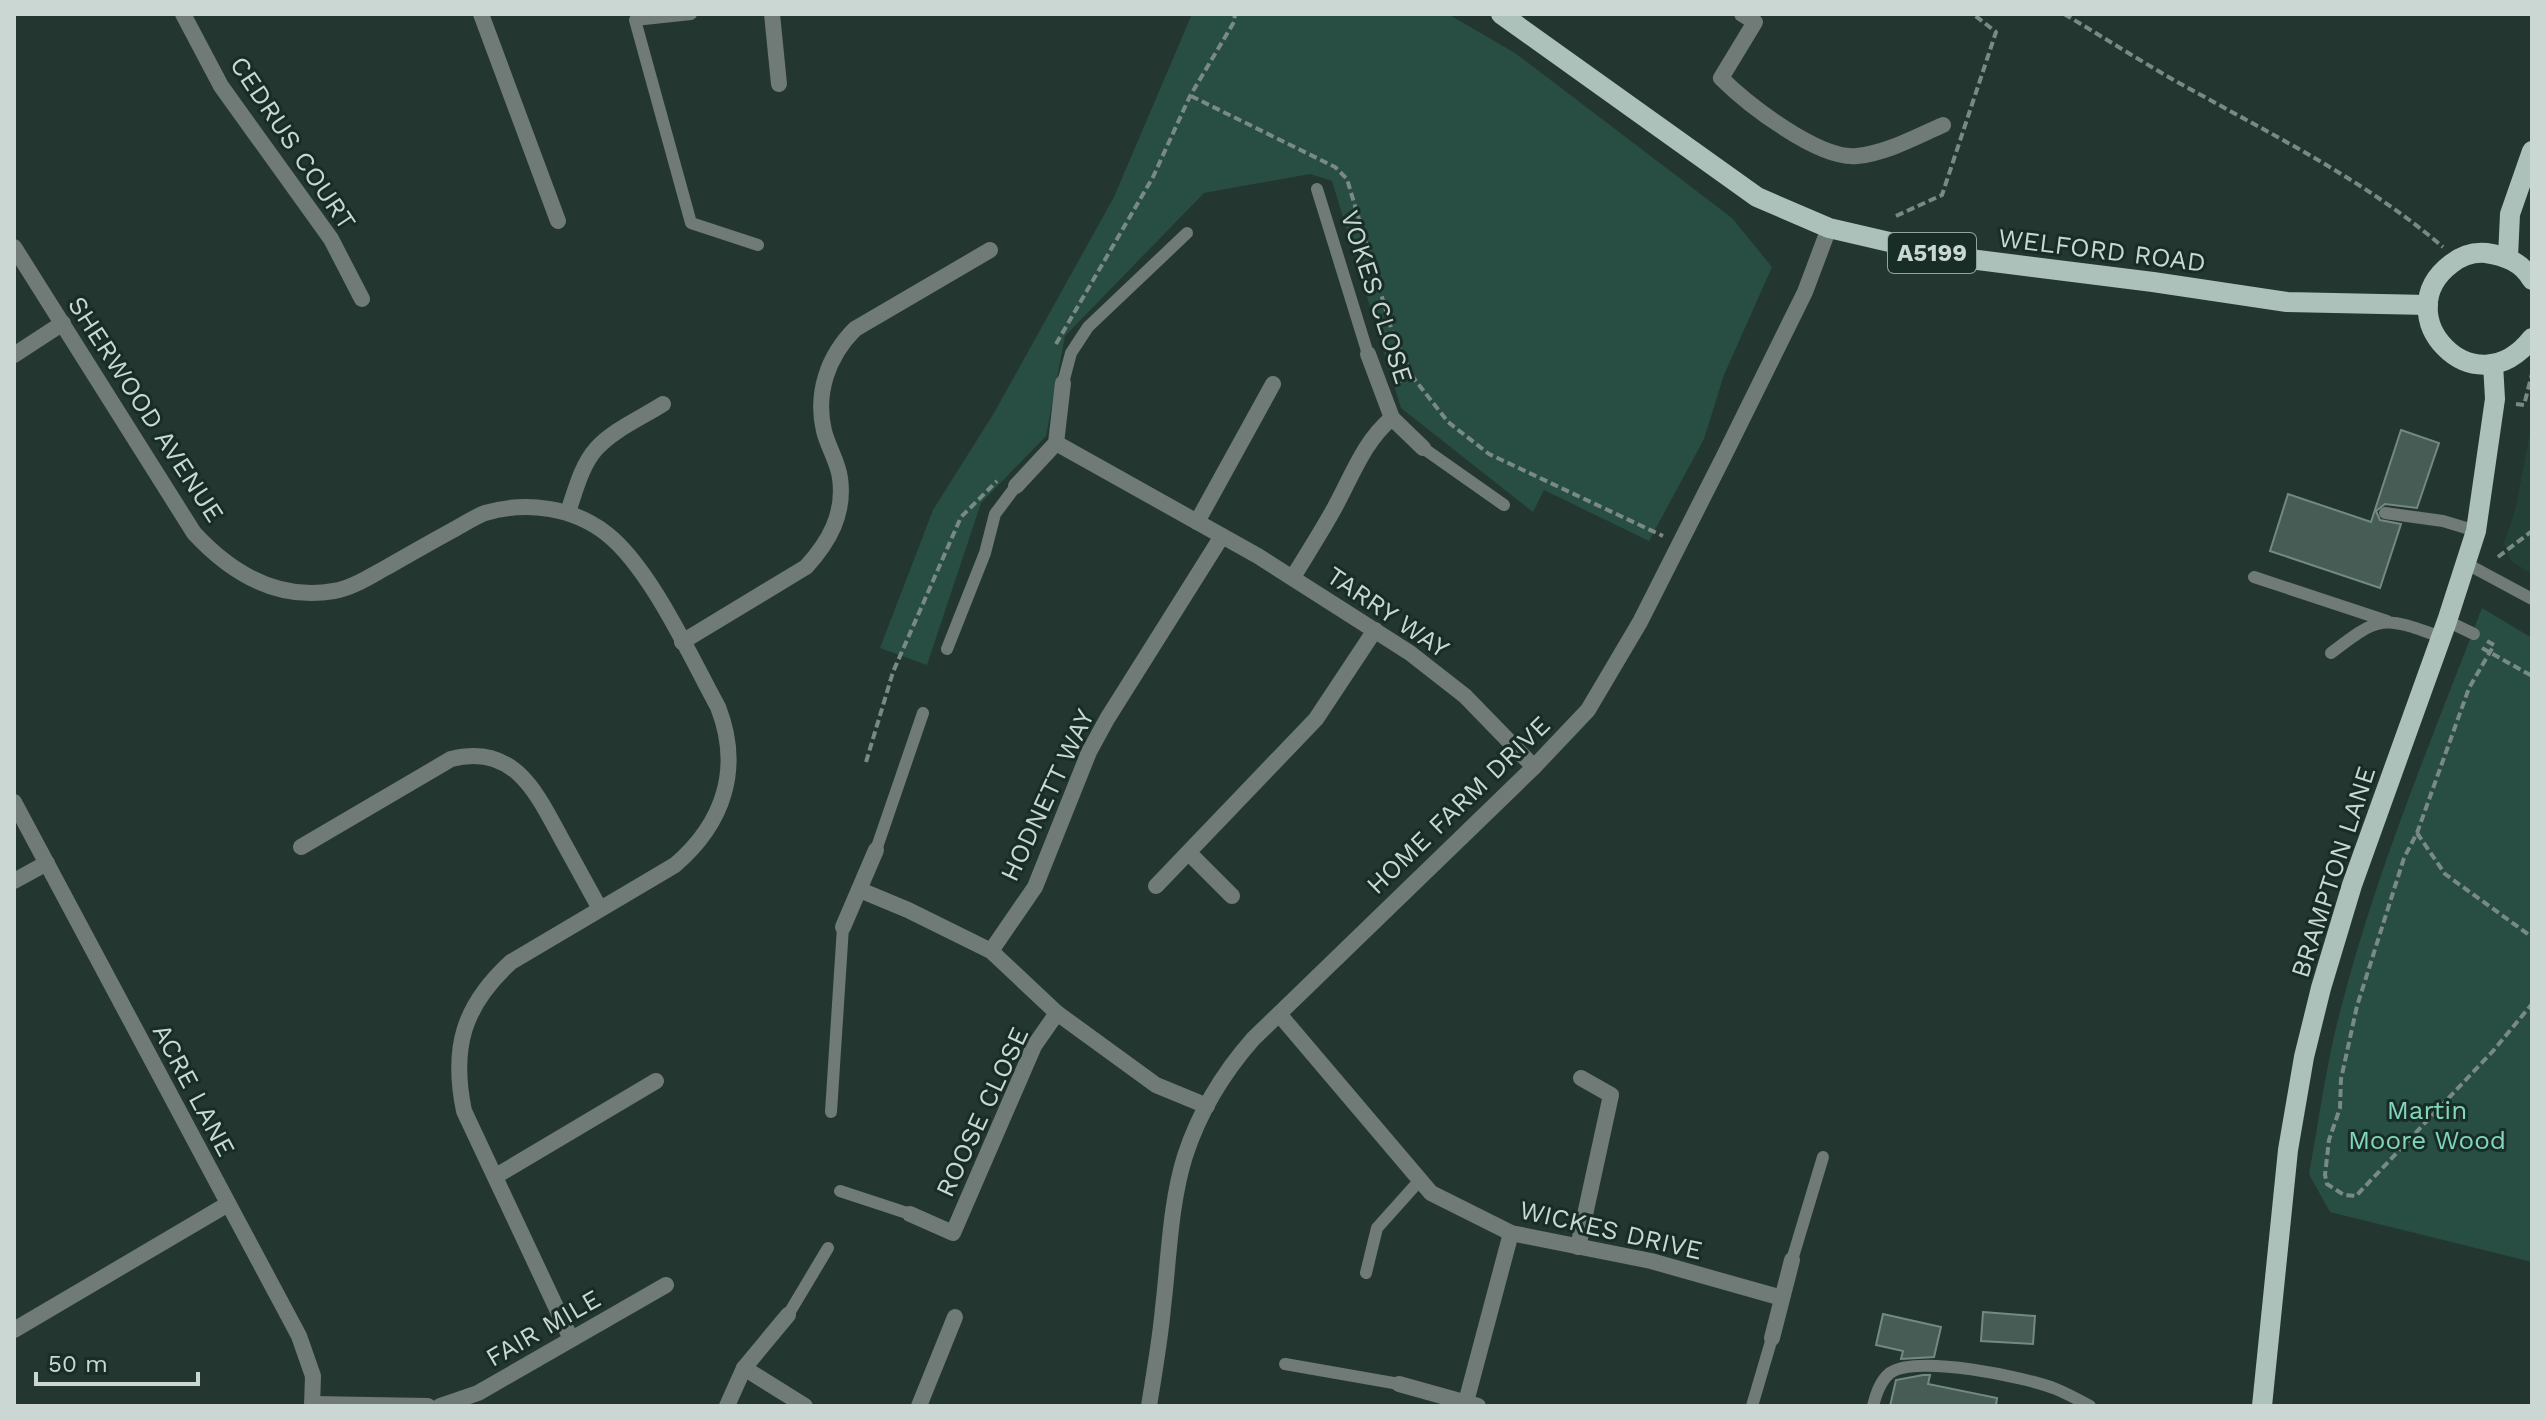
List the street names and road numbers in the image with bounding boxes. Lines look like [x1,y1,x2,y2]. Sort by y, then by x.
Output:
street label: CEDRUS COURT [224,51,362,235]
street label: VOKES CLOSE [1335,207,1419,387]
street label: WELFORD ROAD [1996,222,2208,278]
road number: A5199 [1888,233,1976,273]
street label: SHERWOOD AVENUE [62,291,230,527]
street label: TARRY WAY [1321,560,1455,664]
street label: HODNETT WAY [994,704,1100,886]
street label: HOME FARM DRIVE [1360,710,1556,900]
street label: BRAMPTON LANE [2285,763,2381,981]
street label: ACRE LANE [147,1019,241,1161]
street label: ROOSE CLOSE [930,1022,1034,1202]
street label: WICKES DRIVE [1517,1194,1705,1266]
street label: FAIR MILE [480,1283,606,1373]

